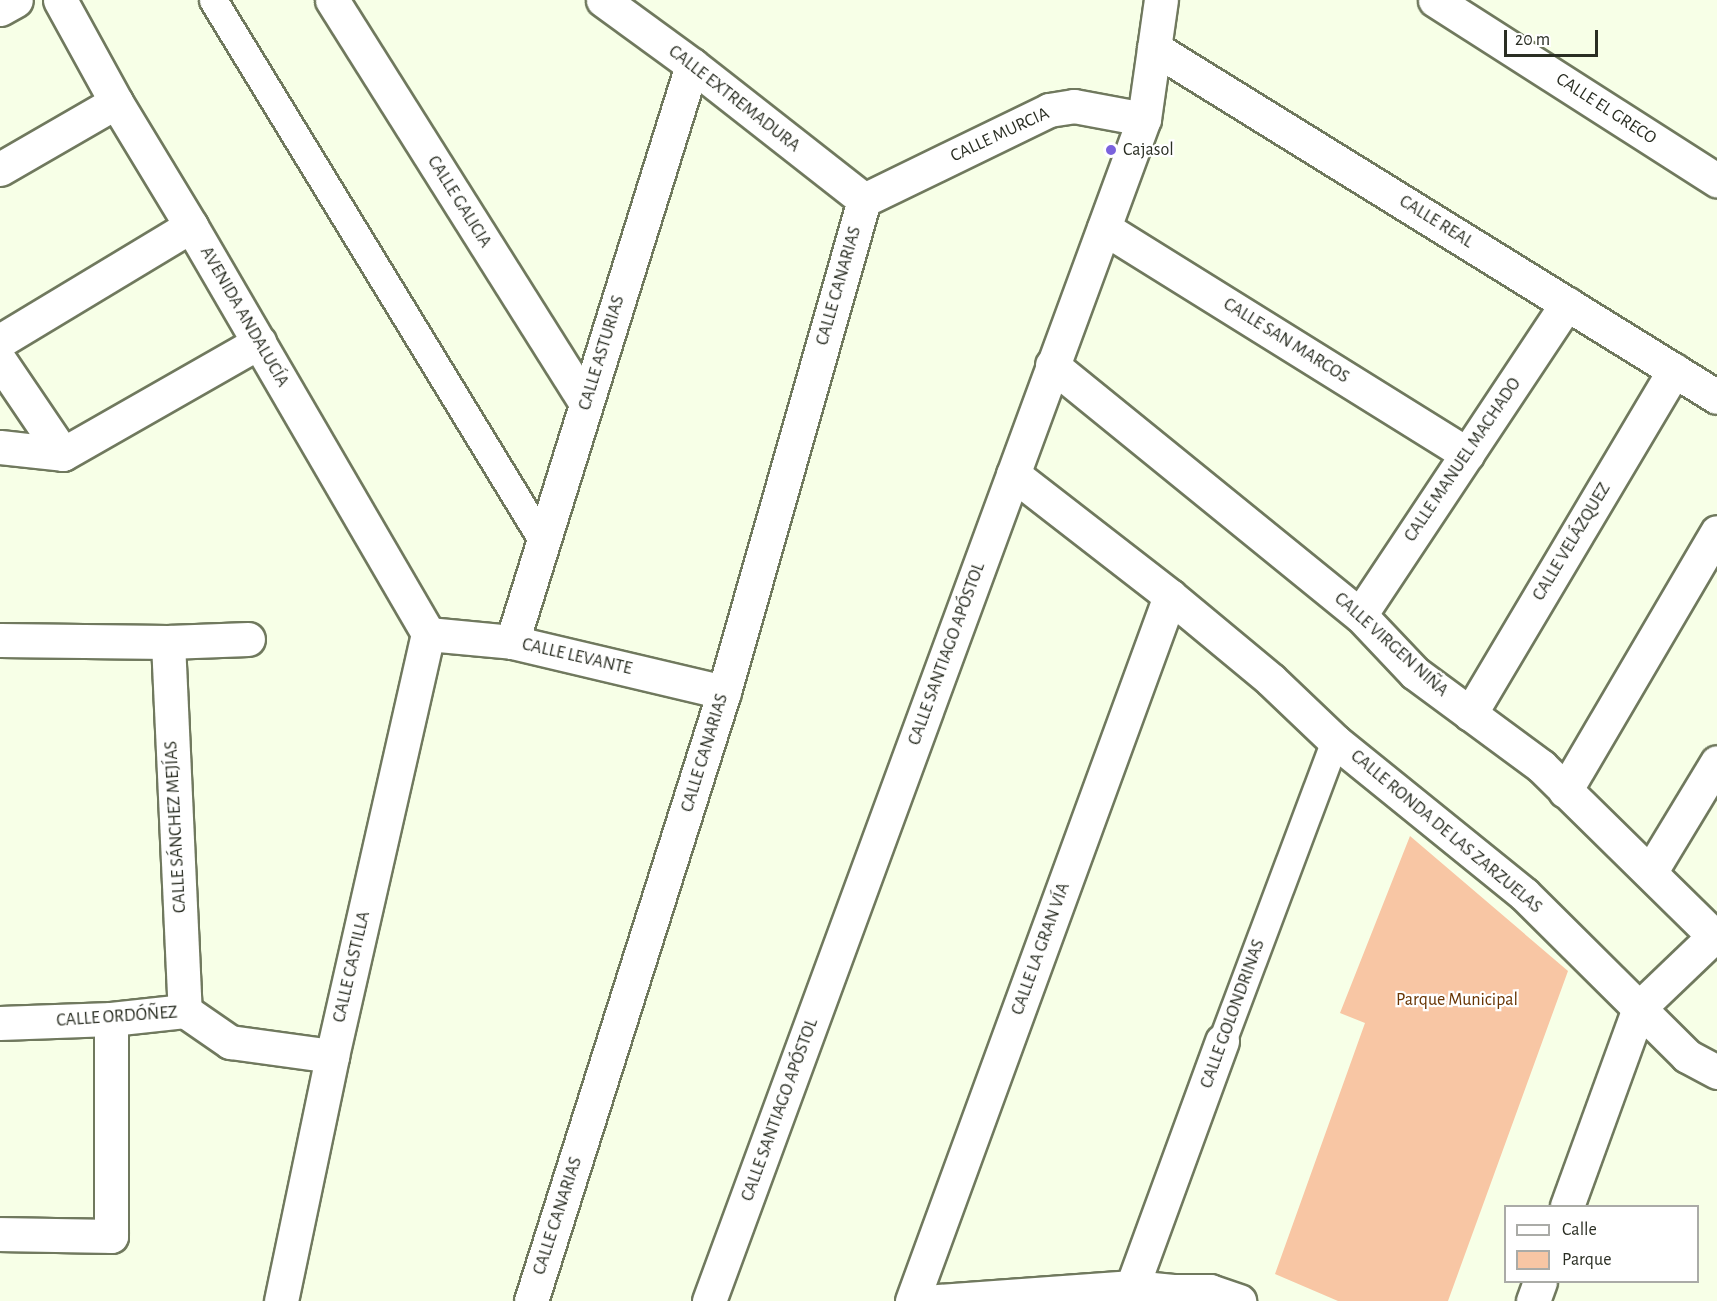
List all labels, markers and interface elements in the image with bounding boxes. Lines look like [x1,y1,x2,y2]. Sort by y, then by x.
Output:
scale bar [1507,18,1602,56]
text: 20 m [1515,31,1550,49]
street label: CALLE EXTREMADURA [664,41,804,157]
street label: CALLE EL GRECO [1552,68,1660,150]
street label: CALLE MURCIA [947,103,1053,167]
place label: Cajasol [1123,139,1174,161]
marker: Cajasol [1104,143,1118,157]
street label: CALLE GALICIA [422,152,496,252]
street label: CALLE REAL [1395,191,1477,253]
street label: CALLE CANARIAS [812,224,866,348]
street label: AVENIDA ANDALUCÍA [195,243,293,391]
street label: CALLE ASTURIAS [574,293,630,413]
street label: CALLE SAN MARCOS [1219,294,1353,388]
street label: CALLE MANUEL MACHADO [1400,374,1526,546]
street label: CALLE VELÁZQUEZ [1528,479,1616,605]
street label: CALLE SANTIAGO APÓSTOL [904,560,990,748]
street label: CALLE VIRGEN NIÑA [1330,588,1452,702]
street label: CALLE LEVANTE [520,634,634,680]
street label: CALLE CANARIAS [677,691,733,815]
street label: CALLE SÁNCHEZ MEJÍAS [161,740,191,914]
street label: CALLE RONDA DE LAS ZARZUELAS [1346,746,1546,918]
street label: CALLE LA GRAN VÍA [1007,880,1075,1018]
street label: CALLE CASTILLA [329,909,375,1025]
street label: CALLE GOLONDRINAS [1196,937,1270,1091]
park label: Parque Municipal [1396,989,1518,1011]
street label: CALLE ORDÓÑEZ [56,1002,178,1032]
street label: CALLE SANTIAGO APÓSTOL [737,1016,823,1204]
street label: CALLE CANARIAS [529,1154,587,1278]
legend [1504,1205,1699,1283]
text: Calle [1562,1221,1597,1239]
text: Parque [1562,1251,1611,1269]

